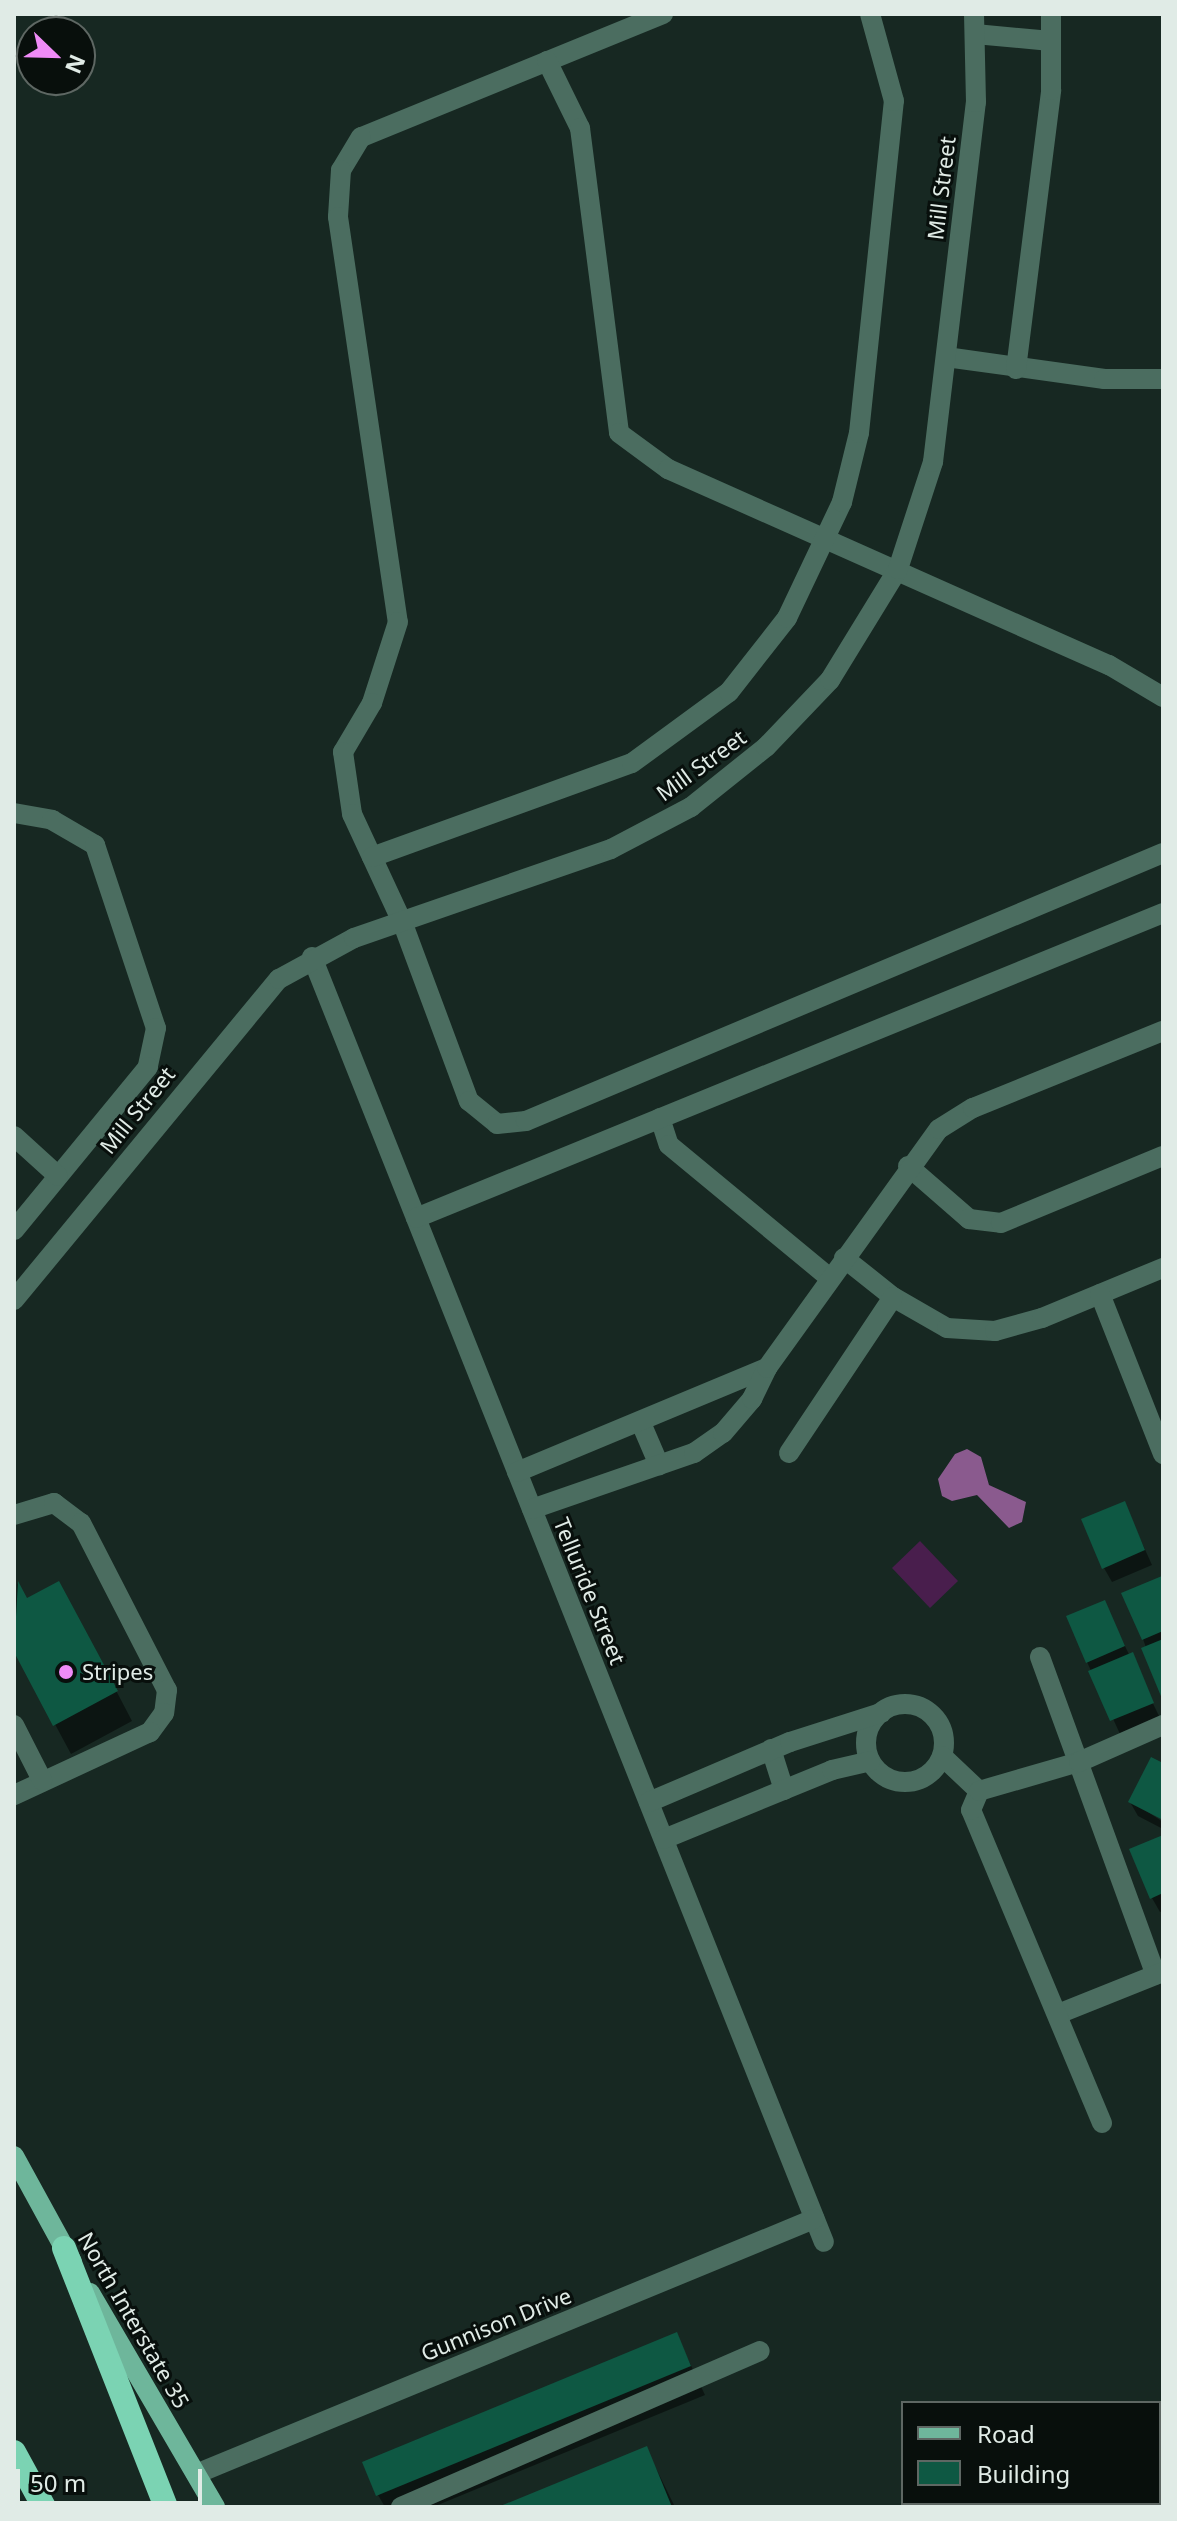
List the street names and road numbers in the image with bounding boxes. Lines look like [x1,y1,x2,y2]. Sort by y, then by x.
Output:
street label: Mill Street [922,135,960,241]
street label: Mill Street [651,724,751,806]
street label: Mill Street [94,1061,180,1159]
street label: Telluride Street [549,1514,631,1668]
street label: North Interstate 35 [73,2227,195,2413]
street label: Gunnison Drive [417,2282,575,2366]

